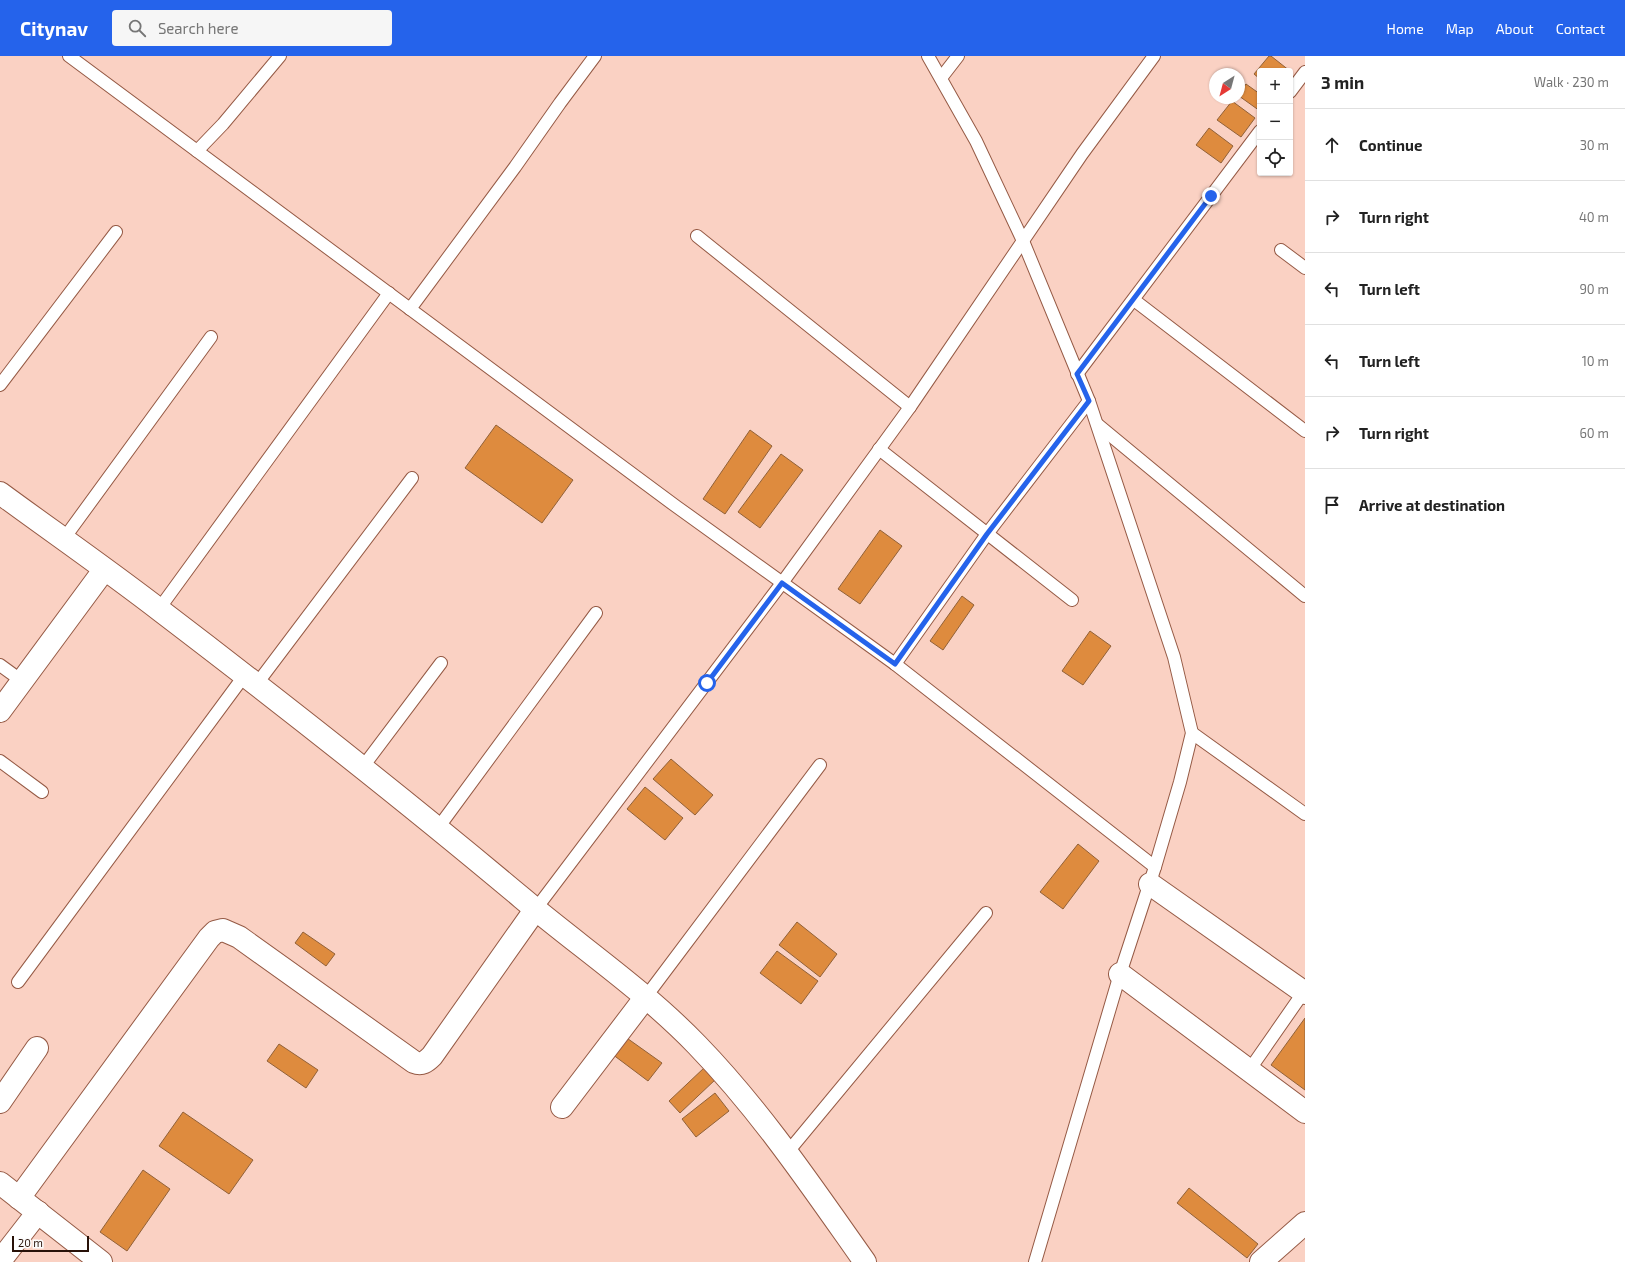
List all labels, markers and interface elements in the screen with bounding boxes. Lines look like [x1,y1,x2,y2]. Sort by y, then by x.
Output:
search box [112,10,392,46]
text: Citynav [20,17,88,40]
icon: search [126,17,148,39]
text: Search here [158,19,238,37]
text: Home [1387,20,1424,37]
text: Map [1446,20,1474,37]
text: About [1496,20,1534,37]
text: Contact [1556,20,1605,37]
north arrow [1209,68,1245,104]
map controls [1257,68,1293,176]
button: + [1257,68,1293,104]
text: 3 min [1321,72,1364,92]
text: Walk · 230 m [1534,74,1609,90]
button: − [1257,104,1293,140]
icon: ahead [1321,134,1343,156]
text: Continue [1359,136,1422,154]
text: 30 m [1580,137,1609,153]
button: locate [1257,140,1293,176]
route end [1202,187,1220,205]
icon: right [1321,206,1343,228]
text: Turn right [1359,208,1429,226]
text: 40 m [1579,209,1609,225]
icon: left [1321,278,1343,300]
text: Turn left [1359,280,1420,298]
text: 90 m [1579,281,1609,297]
icon: left [1321,350,1343,372]
text: Turn left [1359,352,1420,370]
text: 10 m [1582,353,1609,369]
icon: right [1321,422,1343,444]
text: Turn right [1359,424,1429,442]
text: 60 m [1579,425,1609,441]
icon: arrive [1321,494,1343,516]
text: Arrive at destination [1359,496,1505,514]
route start [698,674,716,692]
scale bar [12,1234,89,1253]
text: 20 m [18,1236,43,1249]

